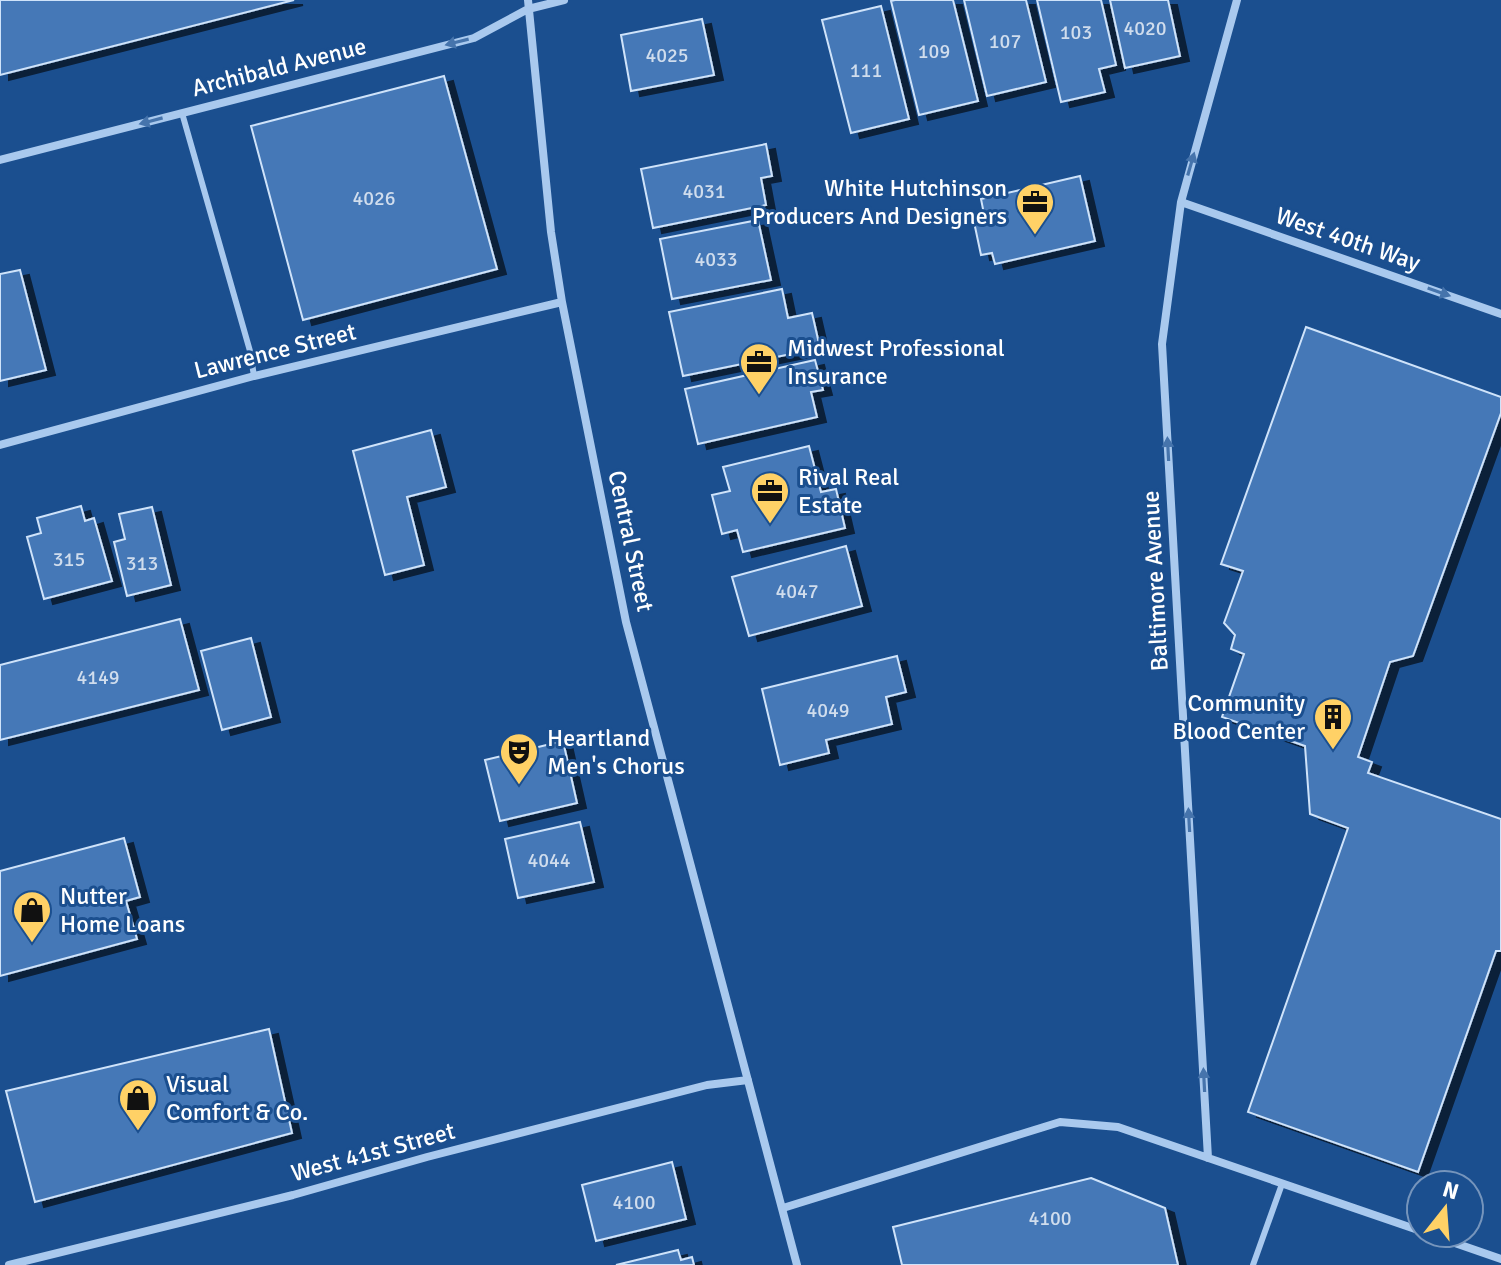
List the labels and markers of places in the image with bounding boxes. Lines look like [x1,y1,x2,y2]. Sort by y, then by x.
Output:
place label: White Hutchinson Producers And Designers [752,173,1007,231]
office icon: White Hutchinson Producers And Designers [1014,181,1056,236]
place label: Midwest Professional Insurance [787,333,1005,391]
office icon: Midwest Professional Insurance [738,341,780,396]
place label: Rival Real Estate [798,462,899,520]
office icon: Rival Real Estate [749,470,791,525]
place label: Community Blood Center [1172,688,1305,746]
building icon: Community Blood Center [1312,696,1354,751]
place label: Heartland Men's Chorus [547,723,685,781]
theatre icon: Heartland Men's Chorus [498,731,540,786]
place label: Nutter Home Loans [60,881,185,939]
shop icon: Nutter Home Loans [11,889,53,944]
place label: Visual Comfort & Co. [166,1069,308,1127]
shop icon: Visual Comfort & Co. [117,1077,159,1132]

